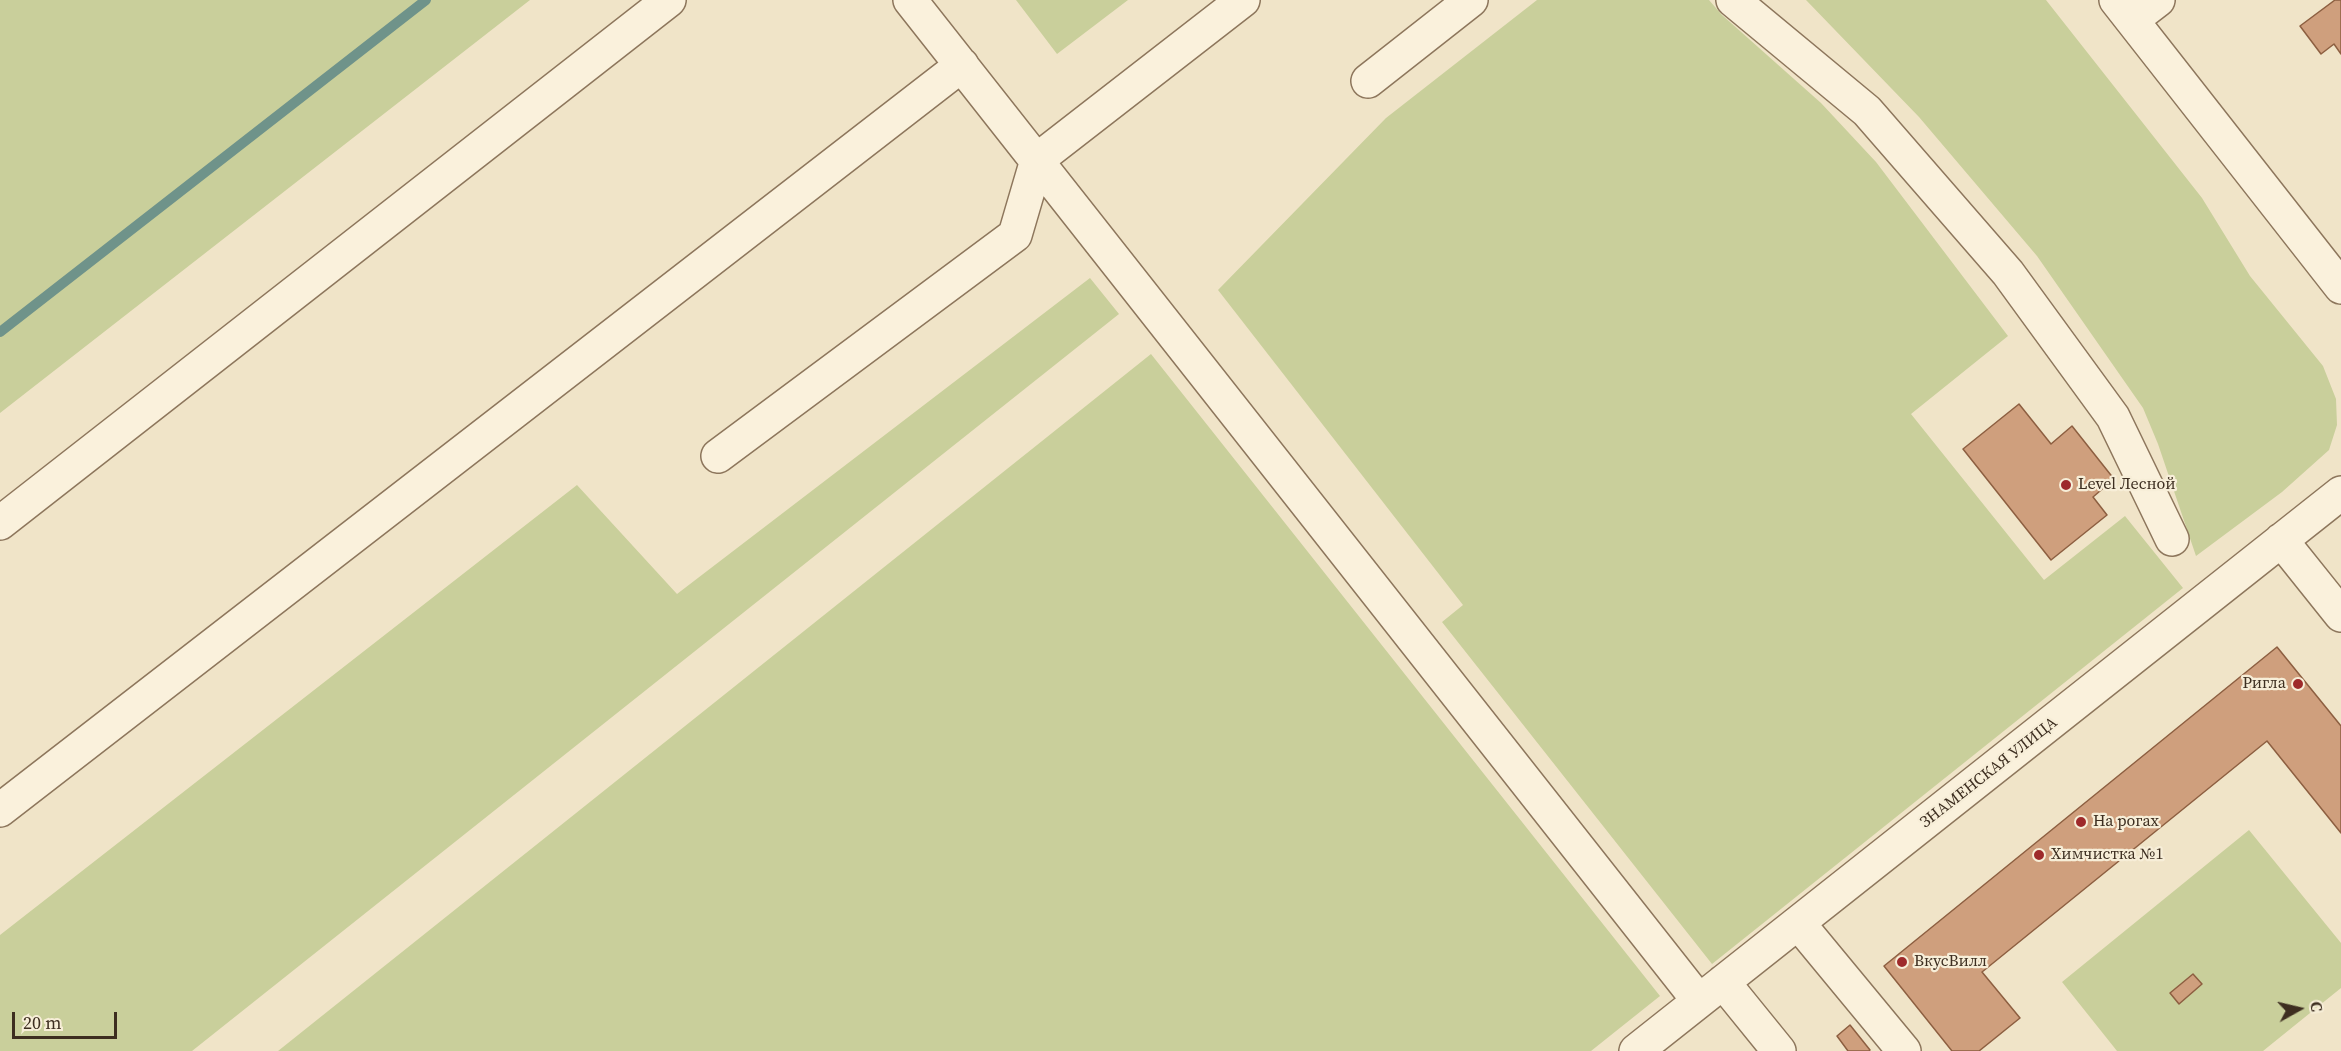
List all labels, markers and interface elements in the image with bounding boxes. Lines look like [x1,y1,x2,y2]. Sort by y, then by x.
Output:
place label: Level Лесной [2078,475,2176,495]
marker: Level Лесной [2059,478,2073,492]
place label: Ригла [2242,674,2286,694]
marker: Ригла [2291,677,2305,691]
street label: ЗНАМЕНСКАЯ УЛИЦА [1916,713,2062,833]
place label: На рогах [2093,812,2159,832]
marker: На рогах [2074,815,2088,829]
place label: Химчистка №1 [2051,845,2163,865]
marker: Химчистка №1 [2032,848,2046,862]
place label: ВкусВилл [1914,952,1987,972]
marker: ВкусВилл [1895,955,1909,969]
north arrow [2269,979,2329,1039]
scale bar [15,1000,120,1038]
text: С [2305,1000,2328,1013]
text: 20 m [23,1010,61,1035]

